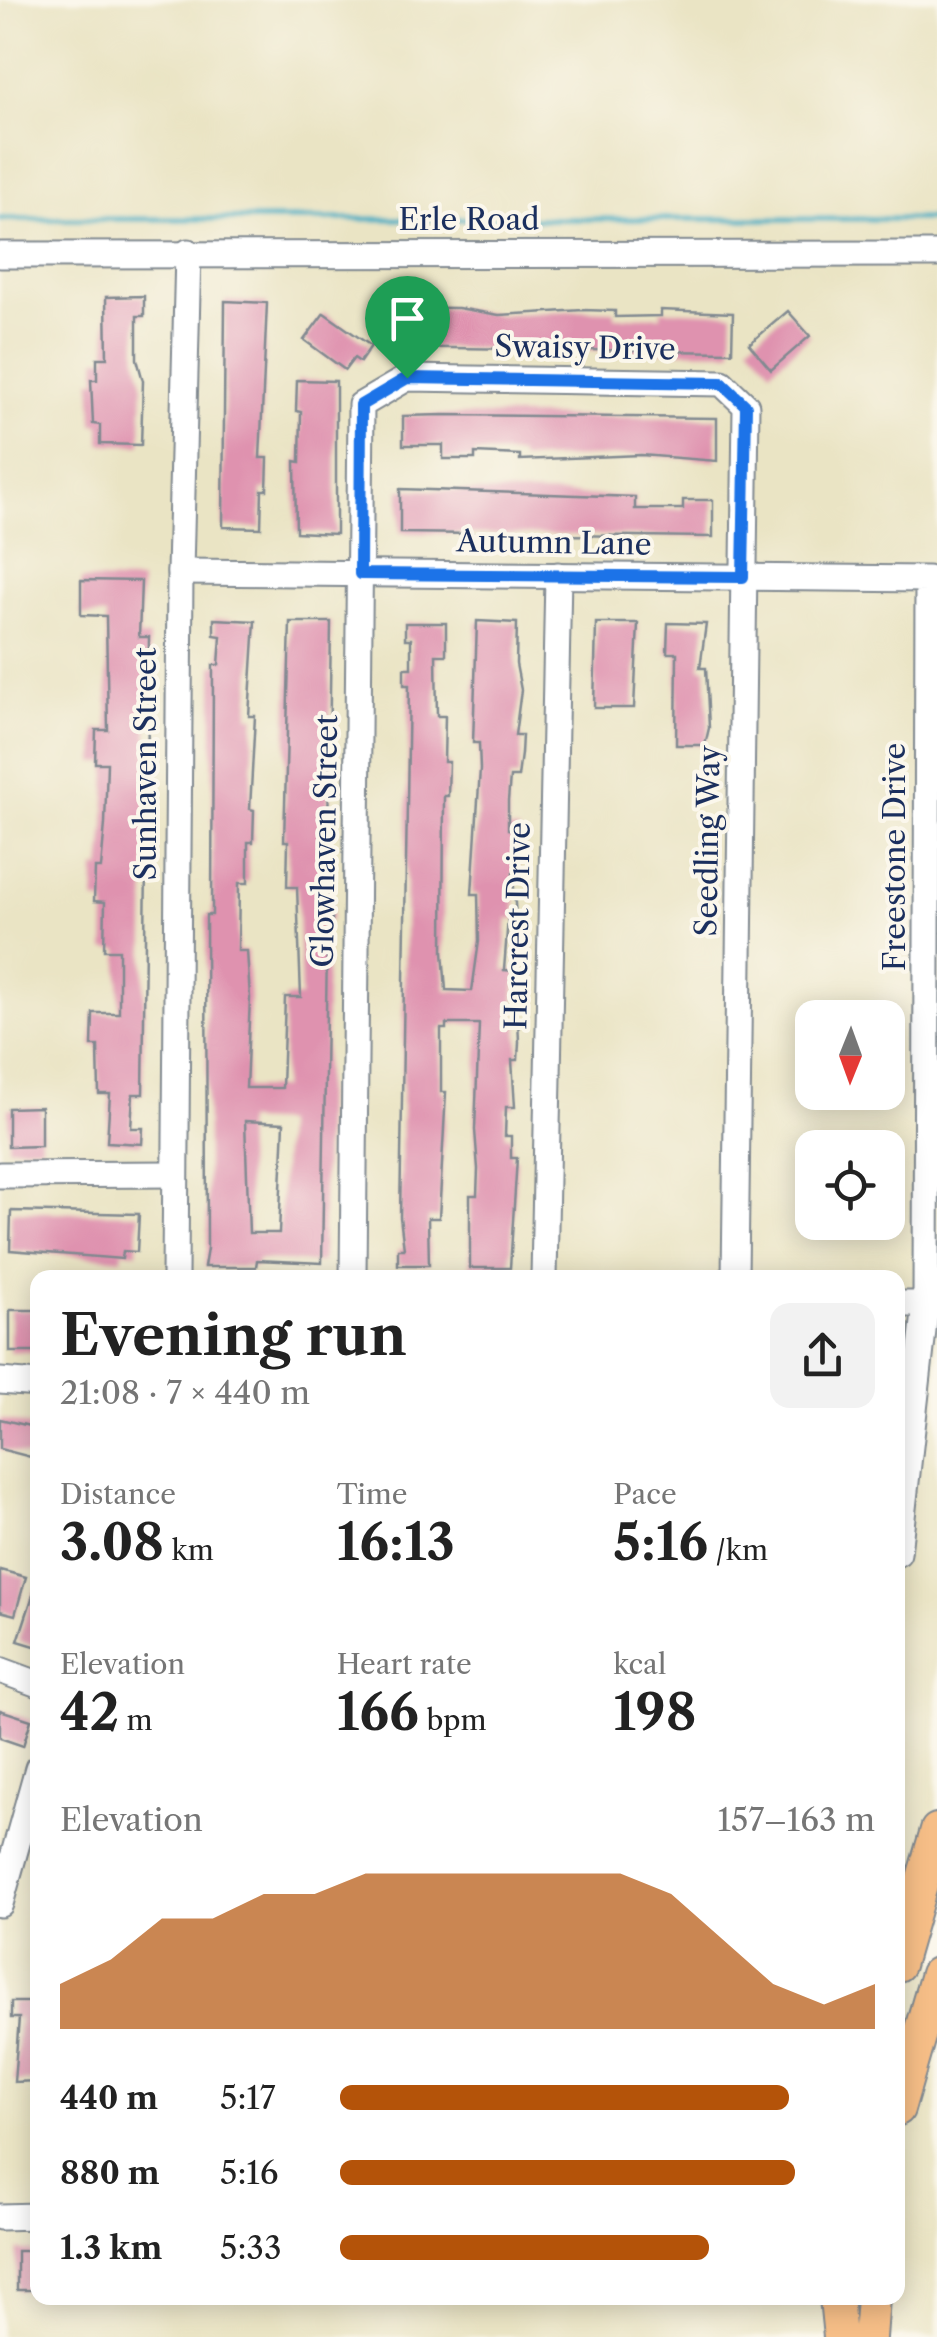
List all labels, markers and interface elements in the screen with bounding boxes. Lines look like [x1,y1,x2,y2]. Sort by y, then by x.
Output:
street label: Erle Road [398,201,540,238]
pin [365,276,450,379]
icon: arrive [380,291,435,346]
street label: Swaisy Drive [494,327,676,368]
street label: Autumn Lane [455,522,652,563]
street label: Sunhaven Street [127,647,164,881]
street label: Glowhaven Street [304,714,345,968]
street label: Freestone Drive [876,743,913,971]
street label: Seedling Way [687,745,728,937]
street label: Harcrest Drive [497,822,538,1030]
north arrow [795,1000,905,1110]
map controls [795,1000,905,1240]
button: locate [795,1130,905,1240]
text: Evening run [60,1302,407,1369]
button: share [770,1303,875,1408]
text: 21:08 · 7 × 440 m [60,1373,310,1412]
text: Distance [60,1477,176,1511]
text: Time [337,1477,407,1511]
text: Pace [613,1477,677,1511]
text: 3.08 [60,1511,164,1573]
text: 16:13 [337,1511,455,1573]
text: 5:16 [613,1511,708,1573]
text: km [164,1533,214,1567]
text: /km [708,1533,768,1567]
text: Elevation [60,1647,185,1681]
text: Heart rate [337,1647,472,1681]
text: kcal [613,1647,666,1681]
text: 42 [60,1681,119,1743]
text: 166 [337,1681,419,1743]
text: 198 [613,1681,696,1743]
text: m [119,1703,153,1737]
text: bpm [419,1703,487,1737]
text: Elevation [60,1800,203,1839]
text: 157–163 m [718,1800,875,1839]
text: 440 m [60,2078,158,2117]
text: 5:17 [220,2078,276,2117]
text: 880 m [60,2153,160,2192]
text: 5:16 [220,2153,279,2192]
text: 1.3 km [60,2228,162,2267]
text: 5:33 [220,2228,282,2267]

